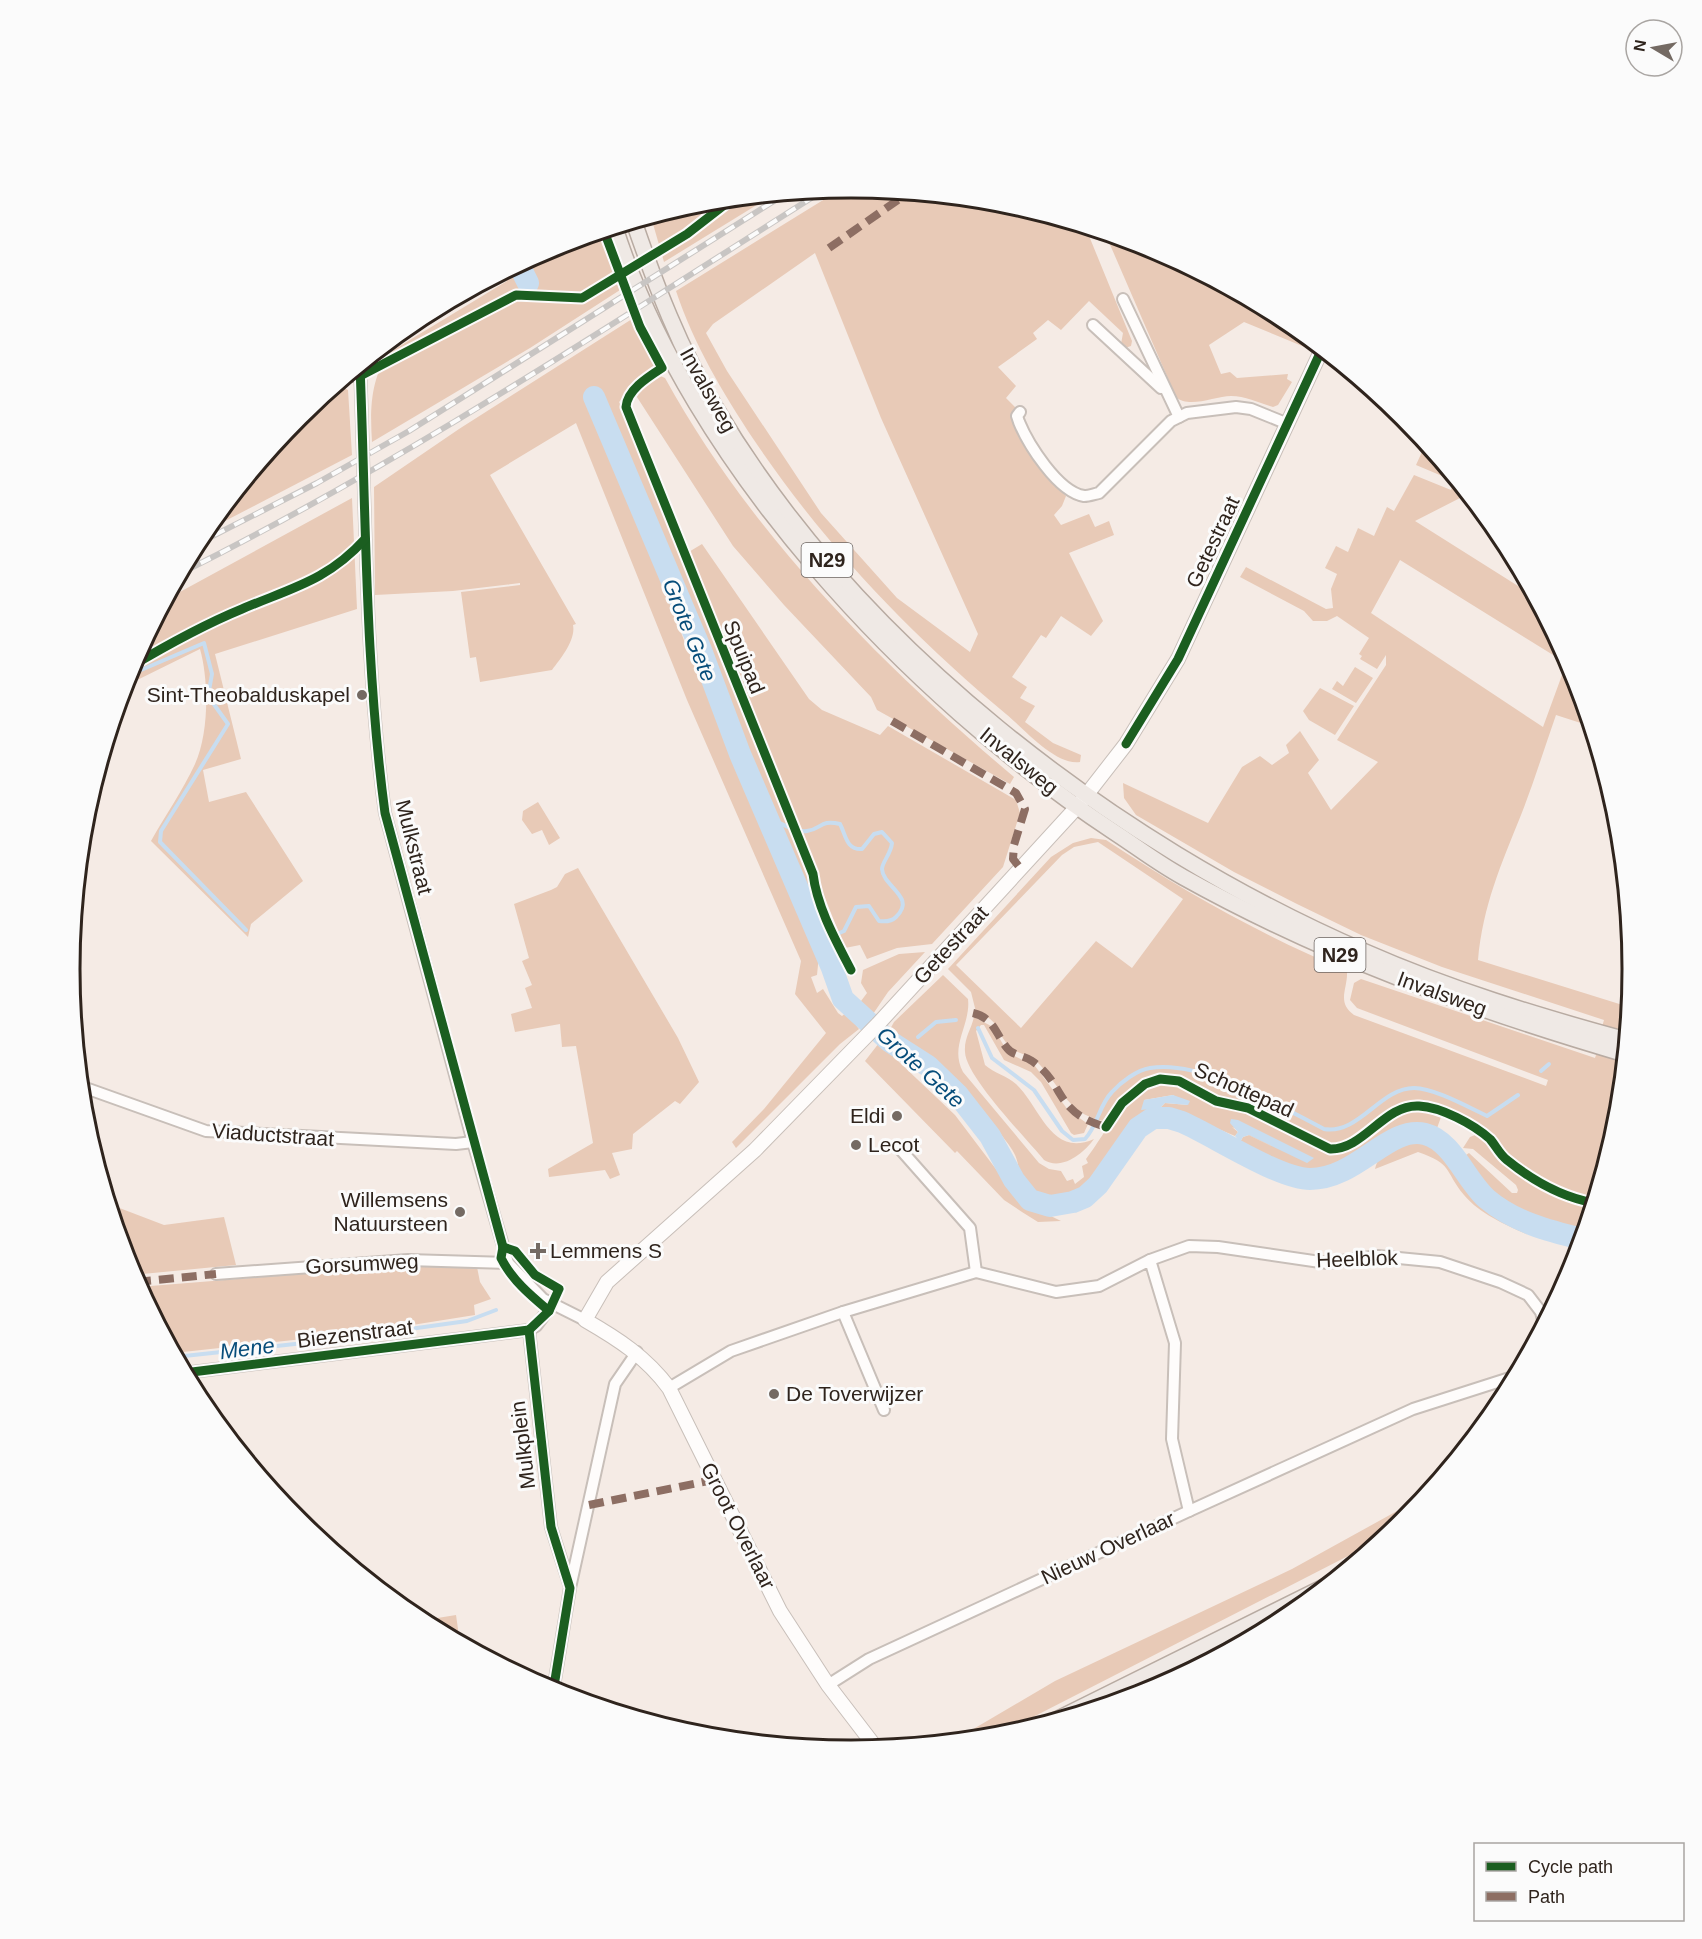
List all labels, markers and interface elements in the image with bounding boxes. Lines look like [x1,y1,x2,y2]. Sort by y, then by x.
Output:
north arrow [1624,18,1684,78]
text: N [1630,38,1649,53]
street label: Invalsweg [676,343,741,436]
street label: Getestraat [1181,492,1244,591]
road number: N29 [802,543,852,577]
water label: Grote Gete [658,575,722,685]
street label: Spuipad [719,617,770,697]
place label: Sint-Theobalduskapel [147,683,350,706]
marker: Sint-Theobalduskapel [355,688,369,702]
street label: Invalsweg [976,722,1063,799]
street label: Mulkstraat [392,797,437,897]
street label: Getestraat [909,901,993,988]
road number: N29 [1314,938,1366,972]
street label: Invalsweg [1394,967,1490,1020]
water label: Grote Gete [872,1022,969,1113]
street label: Schottepad [1191,1057,1297,1122]
place label: Eldi [850,1104,885,1127]
marker: Eldi [890,1109,904,1123]
street label: Viaductstraat [211,1119,335,1150]
place label: Lecot [868,1133,920,1156]
marker: Lecot [849,1138,863,1152]
place label: Willemsens Natuursteen [334,1188,448,1235]
marker: Willemsens Natuursteen [453,1205,467,1219]
place label: Lemmens S [550,1239,662,1262]
marker: Lemmens S [531,1244,545,1258]
street label: Heelblok [1316,1246,1399,1271]
street label: Gorsumweg [305,1249,419,1278]
street label: Biezenstraat [296,1315,414,1352]
water label: Mene [218,1333,276,1364]
place label: De Toverwijzer [786,1382,923,1405]
marker: De Toverwijzer [767,1387,781,1401]
street label: Mulkplein [506,1400,539,1490]
street label: Groot Overlaar [697,1459,780,1593]
street label: Nieuw Overlaar [1037,1507,1178,1589]
legend [1474,1843,1684,1921]
text: Cycle path [1528,1857,1613,1877]
text: Path [1528,1887,1565,1907]

